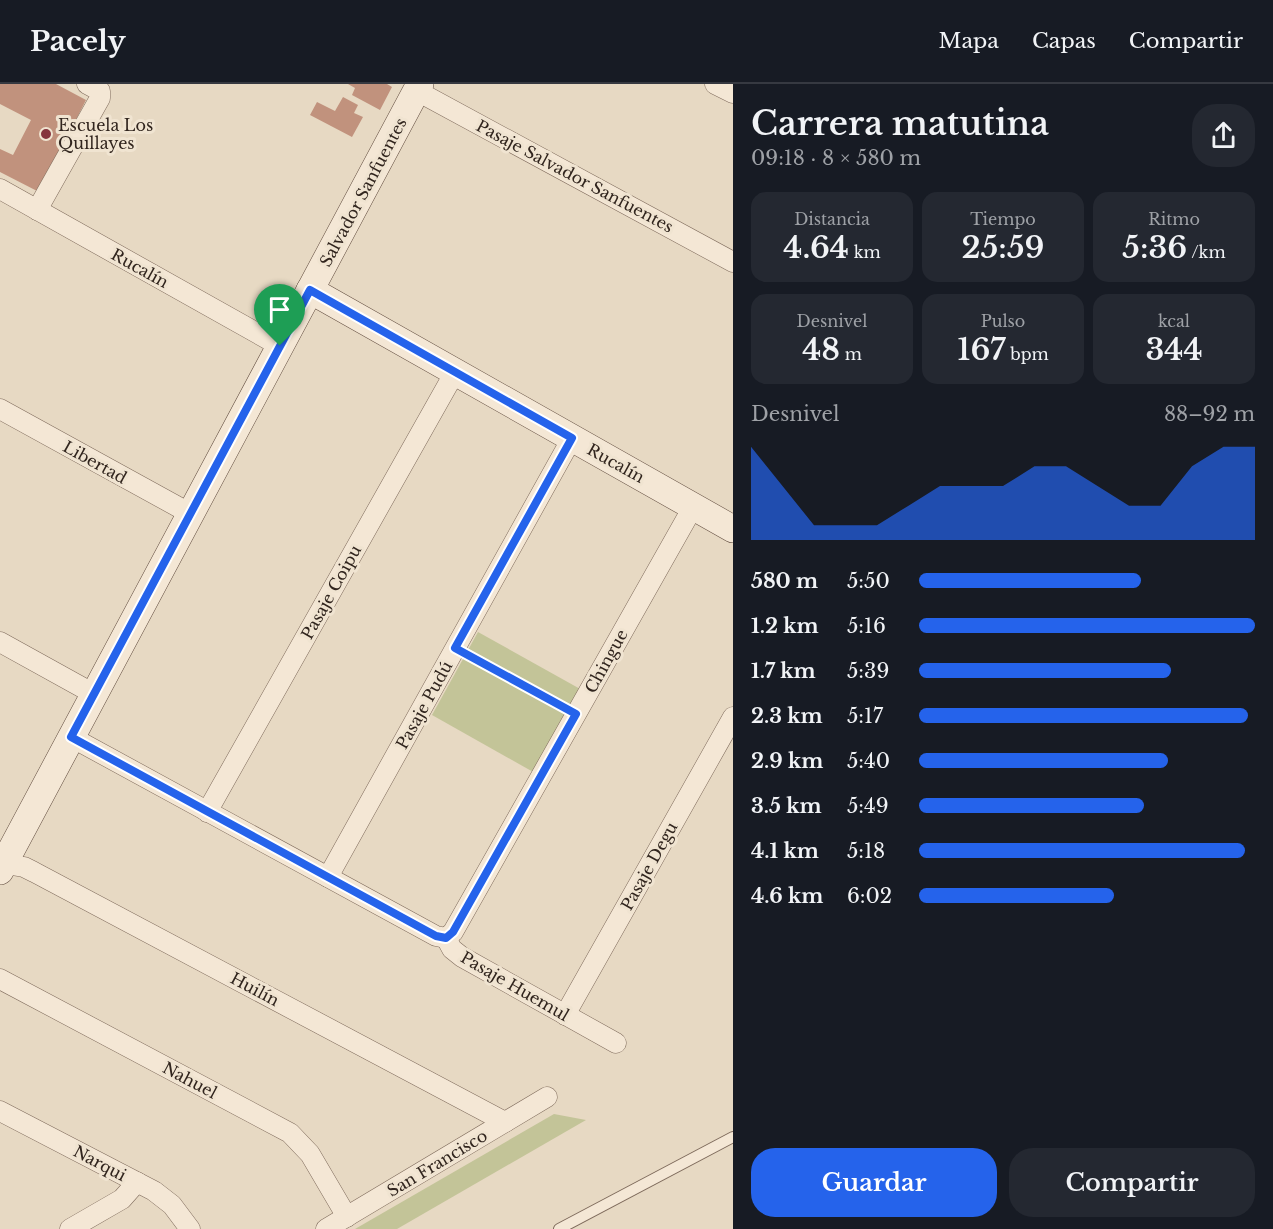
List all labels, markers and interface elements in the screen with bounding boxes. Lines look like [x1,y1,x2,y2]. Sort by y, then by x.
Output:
text: Pacely [30,24,126,59]
text: Mapa [939,28,999,54]
text: Capas [1032,28,1096,54]
text: Compartir [1129,28,1243,54]
text: Carrera matutina [751,103,1049,144]
button: share [1192,104,1255,167]
street label: Salvador Sanfuentes [315,114,411,270]
place label: Escuela Los Quillayes [58,115,153,153]
street label: Pasaje Salvador Sanfuentes [473,115,677,237]
marker: Escuela Los Quillayes [39,127,53,141]
text: 09:18 · 8 × 580 m [751,146,921,170]
text: Distancia [794,209,870,229]
text: Tiempo [970,209,1036,229]
text: Ritmo [1148,209,1200,229]
text: 4.64 [783,229,849,266]
text: 25:59 [962,229,1044,266]
text: 5:36 [1122,229,1187,266]
text: km [849,242,881,262]
text: /km [1187,242,1226,262]
street label: Rucalín [108,244,172,292]
pin [254,284,305,346]
icon: arrive [263,293,296,326]
text: Desnivel [797,311,867,331]
text: Pulso [981,311,1025,331]
text: kcal [1158,311,1190,331]
text: 48 [802,331,840,368]
text: 167 [957,331,1006,368]
text: 344 [1145,331,1203,368]
text: m [840,344,862,364]
text: bpm [1006,344,1049,364]
text: Desnivel [751,402,839,426]
text: 88–92 m [1164,402,1255,426]
street label: Libertad [60,436,131,488]
street label: Rucalín [584,439,648,487]
street label: Pasaje Coipu [297,541,365,643]
text: 580 m [751,569,818,593]
text: 5:50 [847,569,890,593]
text: 1.2 km [751,614,819,638]
text: 5:16 [847,614,886,638]
street label: Chingue [580,626,632,696]
street label: Pasaje Pudú [392,657,457,753]
text: 1.7 km [751,659,816,683]
text: 5:39 [847,659,889,683]
text: 2.3 km [751,704,823,728]
text: 5:17 [847,704,883,728]
text: 2.9 km [751,749,823,773]
text: 5:40 [847,749,890,773]
text: 3.5 km [751,794,822,818]
text: 5:49 [847,794,889,818]
street label: Pasaje Degu [616,818,682,914]
text: 4.1 km [751,839,819,863]
text: 5:18 [847,839,885,863]
text: 4.6 km [751,884,823,908]
text: 6:02 [847,884,892,908]
street label: Pasaje Huemul [457,947,573,1025]
street label: Huilín [227,968,283,1010]
street label: Nahuel [159,1057,221,1103]
street label: San Francisco [383,1125,491,1201]
street label: Narqui [70,1141,130,1185]
button: Guardar [751,1148,997,1217]
button: Compartir [1009,1148,1255,1217]

